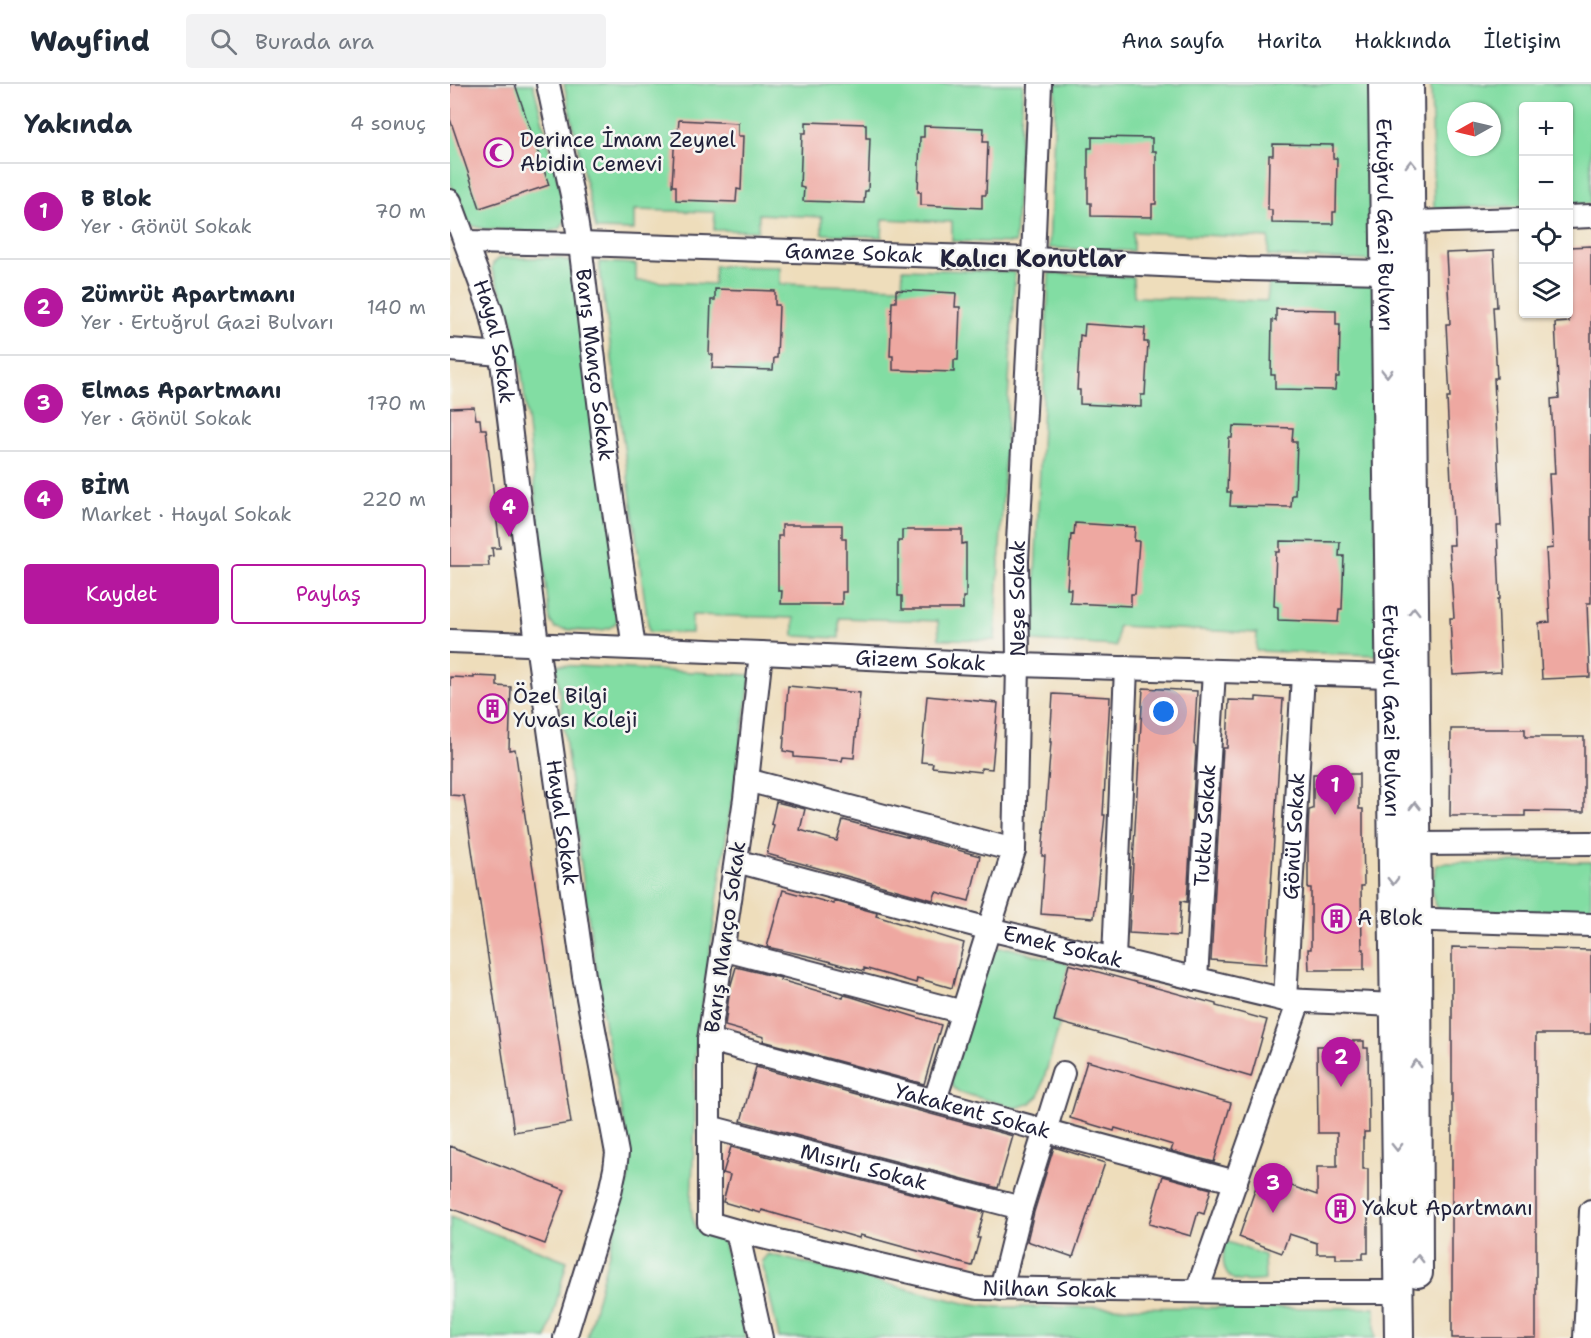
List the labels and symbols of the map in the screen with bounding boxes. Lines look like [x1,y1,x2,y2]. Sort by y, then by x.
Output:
north arrow [1447,102,1501,156]
street label: Ertuğrul Gazi Bulvarı [1369,118,1400,332]
place label: Derince İmam Zeynel Abidin Cemevi [520,126,736,178]
mosque icon: Derince İmam Zeynel Abidin Cemevi [483,136,515,168]
one-way arrow [1404,159,1417,168]
street label: Gamze Sokak [784,237,923,269]
district label: Kalıcı Konutlar [940,243,1126,275]
street label: Barış Manço Sokak [569,267,620,463]
street label: Hayal Sokak [466,275,521,405]
one-way arrow [1380,368,1393,377]
pin: 4 [490,488,528,537]
street label: Neşe Sokak [1003,539,1032,657]
street label: Ertuğrul Gazi Bulvarı [1376,604,1406,818]
one-way arrow [1408,606,1420,615]
street label: Gizem Sokak [855,643,987,677]
place label: Özel Bilgi Yuvası Koleji [513,682,638,734]
building icon: Özel Bilgi Yuvası Koleji [476,692,508,724]
your location [1149,697,1178,726]
street label: Hayal Sokak [540,758,585,887]
street label: Tutku Sokak [1187,763,1223,887]
pin: 1 [1316,766,1354,815]
street label: Gönül Sokak [1277,772,1312,901]
one-way arrow [1409,801,1421,810]
street label: Barış Manço Sokak [698,839,752,1035]
one-way arrow [1387,877,1399,886]
building icon: A Blok [1320,902,1352,934]
place label: A Blok [1357,904,1423,932]
street label: Emek Sokak [1000,919,1126,975]
pin: 2 [1322,1038,1360,1087]
one-way arrow [1410,1059,1423,1068]
street label: Yakakent Sokak [891,1077,1054,1145]
street label: Mısırlı Sokak [797,1137,930,1197]
one-way arrow [1391,1143,1403,1152]
pin: 3 [1254,1164,1292,1213]
building icon: Yakut Apartmanı [1325,1192,1357,1224]
place label: Yakut Apartmanı [1362,1194,1533,1222]
one-way arrow [1412,1254,1424,1263]
street label: Nilhan Sokak [982,1274,1117,1304]

